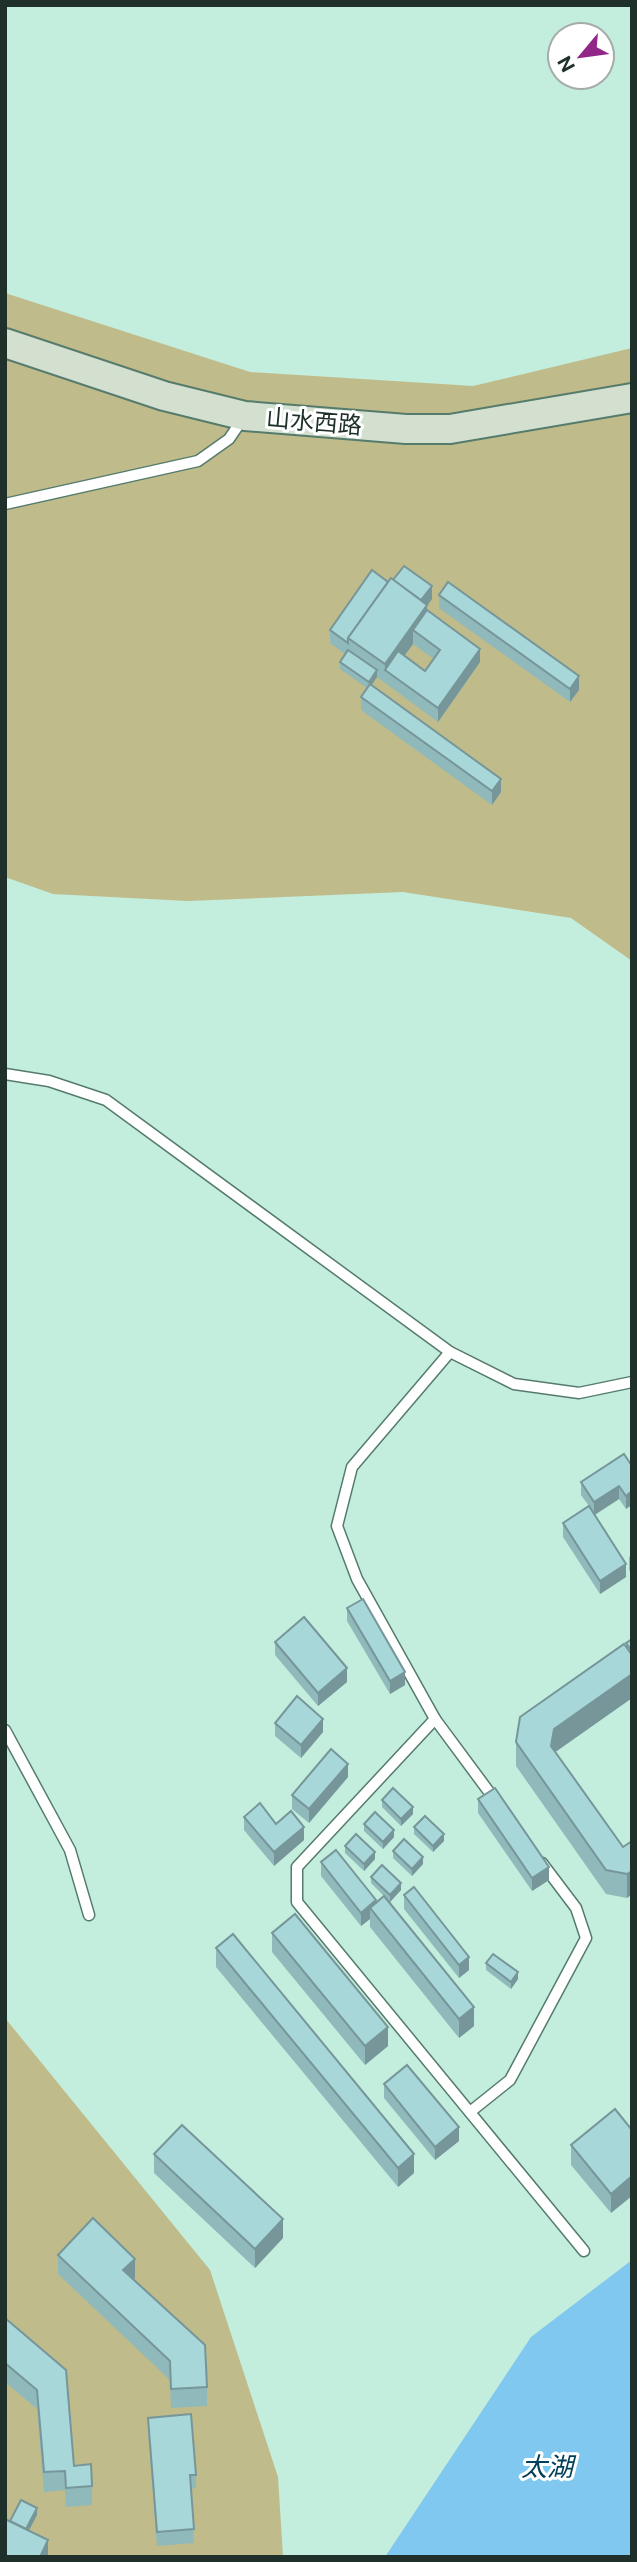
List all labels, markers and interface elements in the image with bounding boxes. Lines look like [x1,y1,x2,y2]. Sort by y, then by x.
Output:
north arrow [546,21,616,91]
text: N [553,52,579,76]
street label: 山水西路 [265,403,363,439]
water label: 太湖 [521,2451,577,2482]

